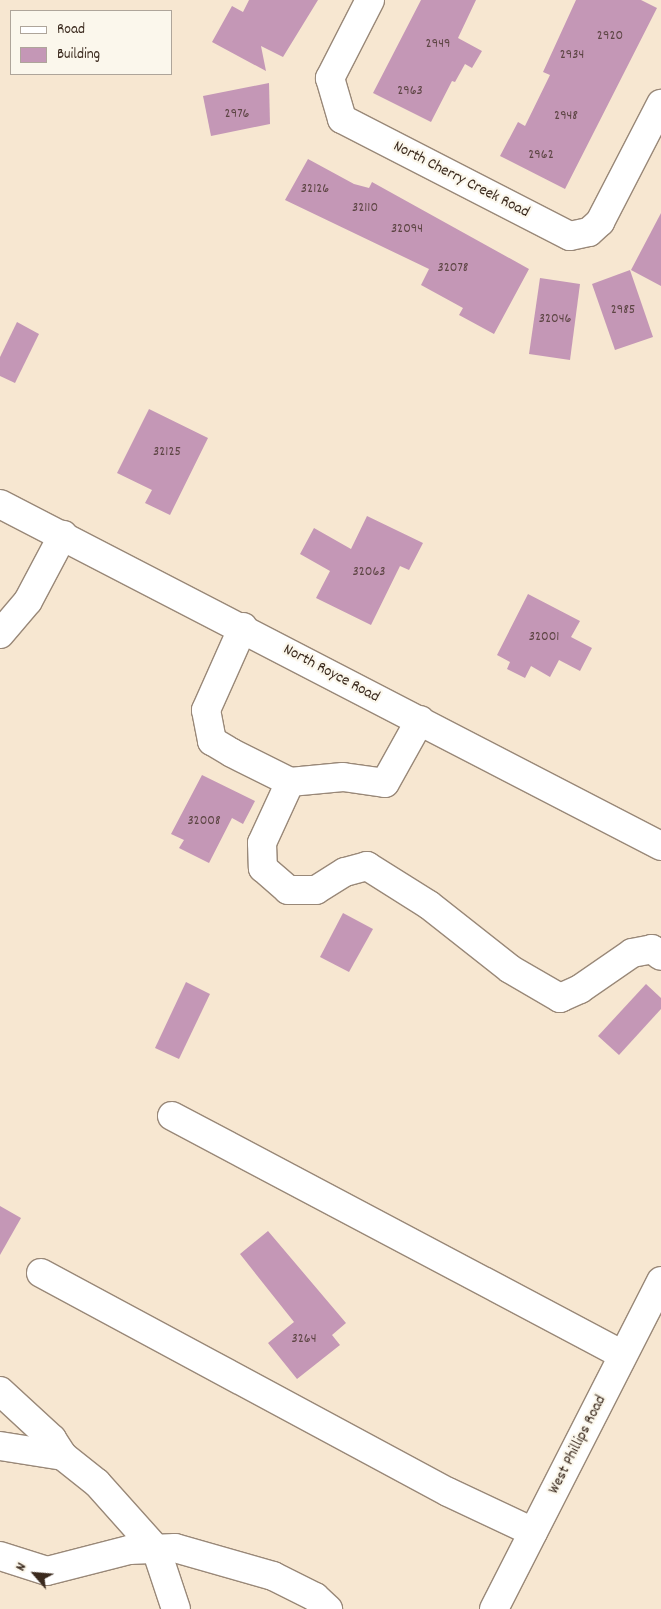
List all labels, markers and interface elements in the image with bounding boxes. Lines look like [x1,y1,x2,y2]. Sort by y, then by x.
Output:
legend [10,10,172,75]
text: Road [57,19,85,41]
house number: 2920 [597,28,623,44]
house number: 2949 [426,36,450,52]
text: Building [57,44,100,66]
house number: 2934 [560,47,584,63]
house number: 2963 [397,83,423,99]
house number: 2976 [225,106,249,122]
house number: 2948 [554,108,578,124]
street label: North Cherry Creek Road [390,137,532,223]
house number: 2962 [528,147,554,163]
house number: 32126 [301,181,329,197]
house number: 32110 [352,200,378,216]
house number: 32094 [391,221,423,237]
house number: 32078 [438,260,468,276]
house number: 2985 [611,302,635,318]
house number: 32046 [539,311,571,327]
house number: 32125 [153,444,181,460]
house number: 32063 [352,564,386,580]
house number: 32001 [529,629,559,645]
street label: North Royce Road [280,641,382,707]
house number: 32008 [187,813,221,829]
house number: 3264 [291,1331,317,1347]
street label: West Phillips Road [545,1392,611,1498]
north arrow [10,1549,60,1599]
text: N [11,1560,32,1575]

